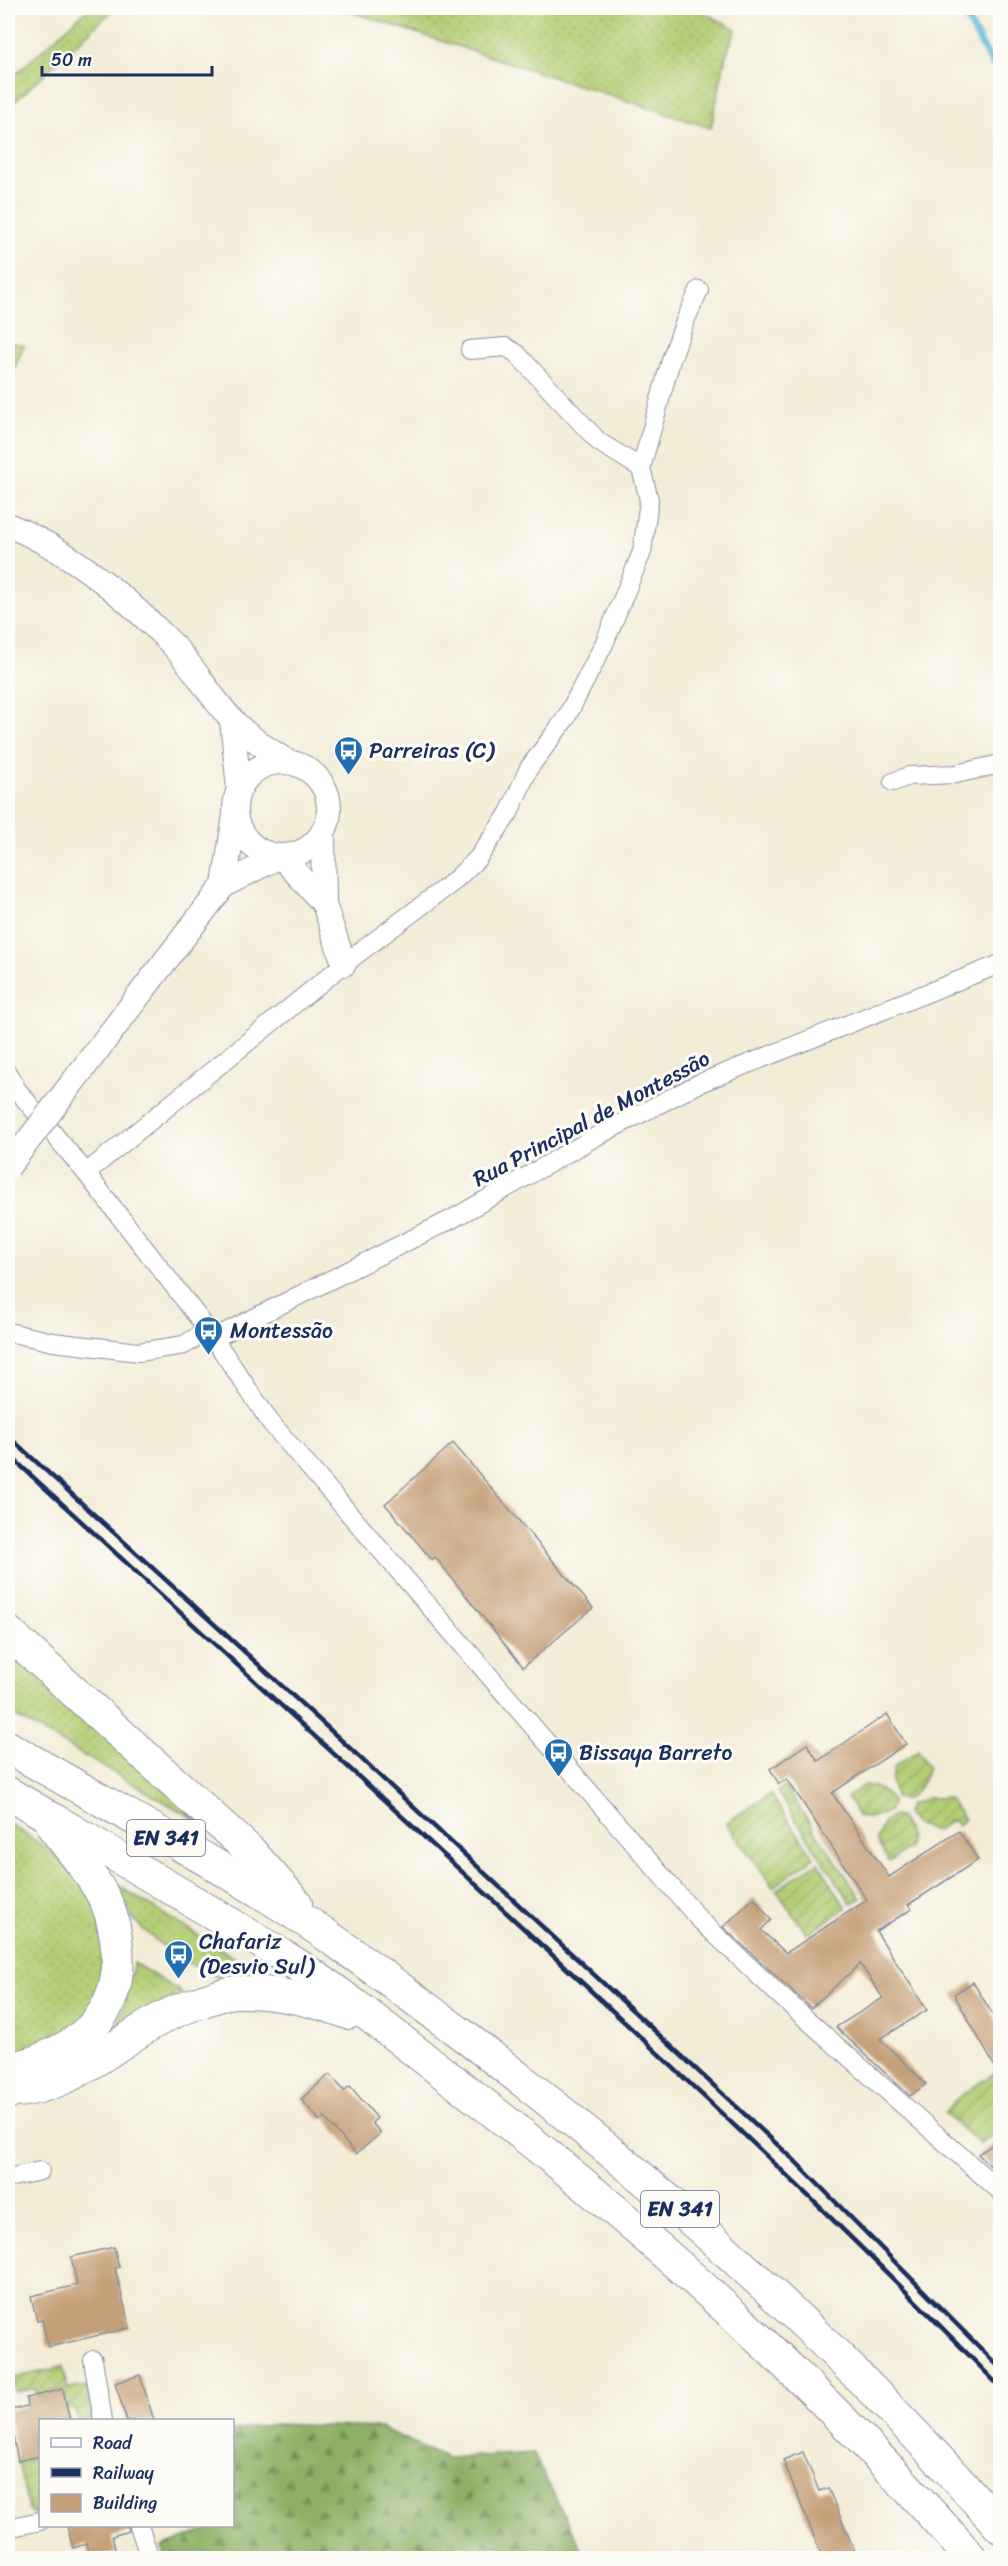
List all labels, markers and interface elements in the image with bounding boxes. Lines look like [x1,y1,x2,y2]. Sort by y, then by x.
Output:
scale bar [42,39,212,77]
text: 50 m [51,44,92,76]
place label: Parreiras (C) [369,731,495,770]
bus stop icon: Parreiras (C) [332,734,364,776]
street label: Rua Principal de Montessão [465,1039,717,1198]
place label: Montessão [230,1311,333,1350]
bus stop icon: Montessão [193,1314,225,1356]
place label: Bissaya Barreto [579,1733,732,1772]
bus stop icon: Bissaya Barreto [542,1736,574,1778]
road number: EN 341 [127,1820,205,1856]
place label: Chafariz (Desvio Sul) [199,1922,315,1986]
bus stop icon: Chafariz (Desvio Sul) [162,1938,194,1980]
road number: EN 341 [641,2191,719,2227]
legend [39,2419,234,2527]
text: Road [93,2427,133,2459]
text: Railway [93,2457,155,2489]
text: Building [93,2487,157,2519]

